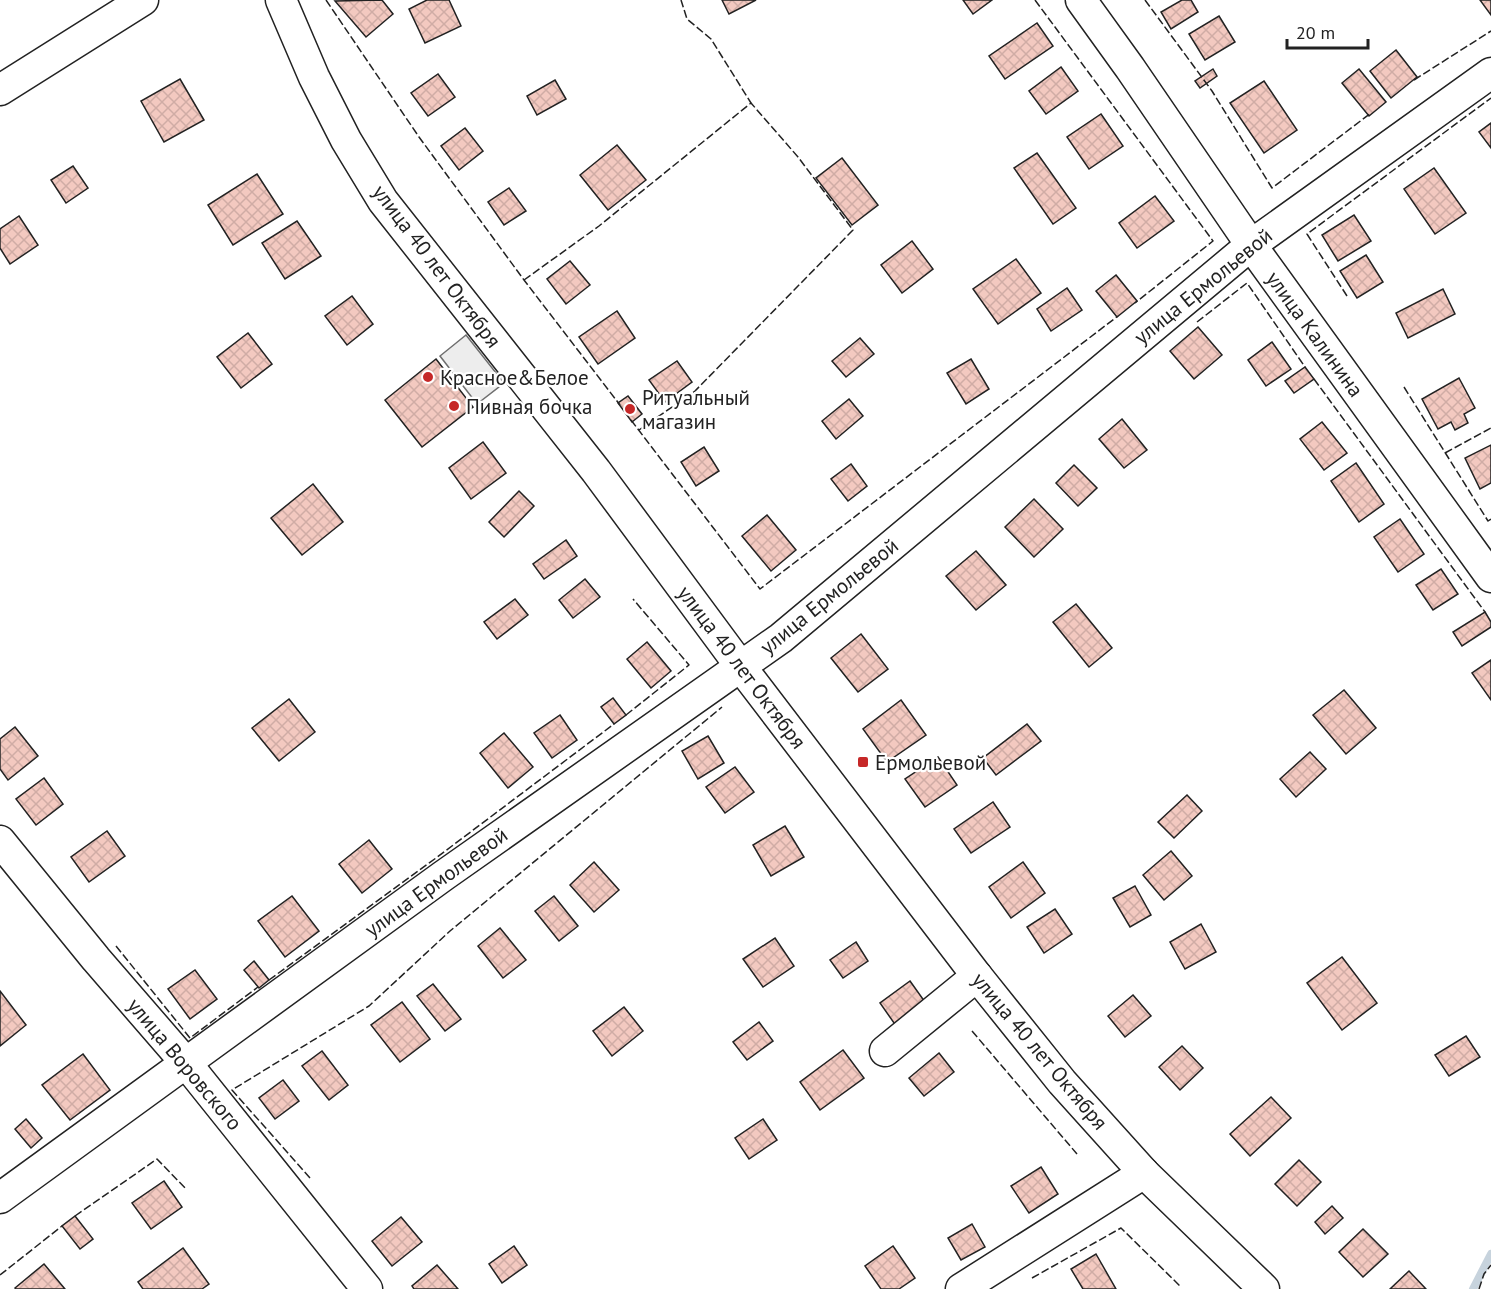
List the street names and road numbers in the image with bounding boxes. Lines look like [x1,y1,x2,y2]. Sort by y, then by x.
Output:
street label: улица 40 лет Октября [367,179,507,353]
street label: улица Ермольевой [1128,222,1278,350]
street label: улица Калинина [1260,266,1370,402]
street label: улица Ермольевой [754,532,904,660]
street label: улица 40 лет Октября [672,580,812,754]
street label: улица Ермольевой [359,821,513,943]
street label: улица 40 лет Октября [966,967,1114,1135]
street label: улица Воровского [122,992,248,1136]

